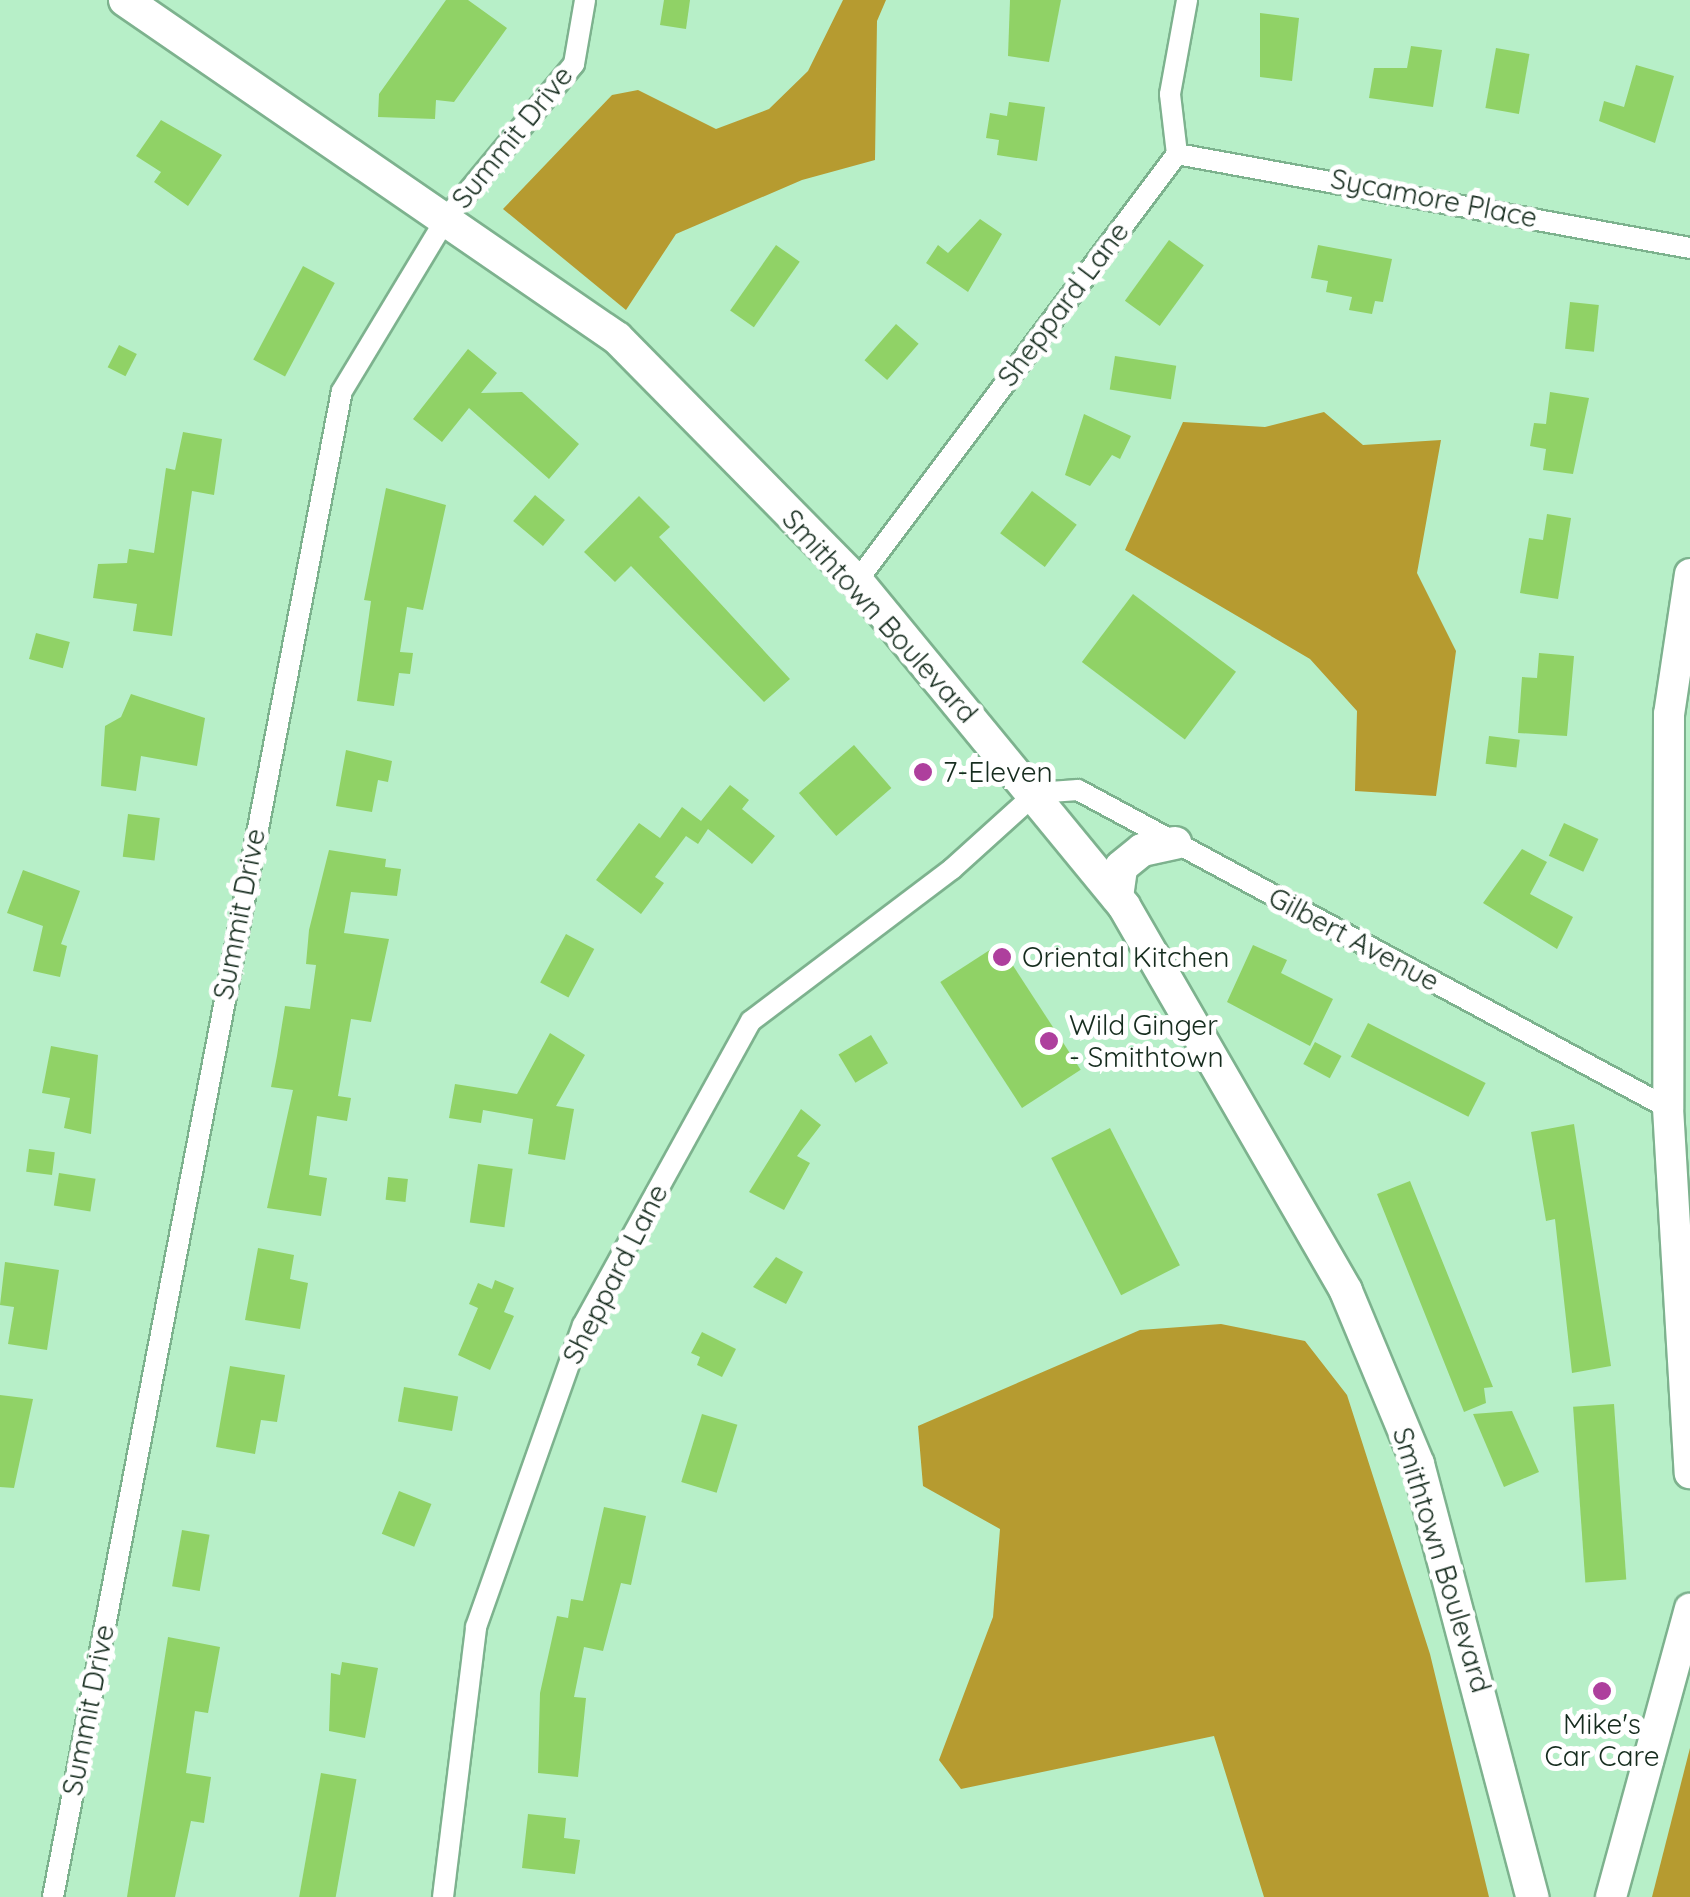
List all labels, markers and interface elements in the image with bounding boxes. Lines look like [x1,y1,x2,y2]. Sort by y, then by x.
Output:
street label: Summit Drive [444,59,580,215]
street label: Sycamore Place [1328,162,1540,234]
street label: Sheppard Lane [990,215,1136,393]
street label: Smithtown Boulevard [775,502,985,730]
place label: 7-Eleven [943,755,1053,789]
marker: 7-Eleven [912,761,934,783]
street label: Summit Drive [206,826,272,1002]
street label: Gilbert Avenue [1263,880,1445,998]
place label: Oriental Kitchen [1022,940,1229,974]
marker: Oriental Kitchen [991,946,1013,968]
place label: Wild Ginger - Smithtown [1069,1008,1224,1074]
marker: Wild Ginger - Smithtown [1038,1030,1060,1052]
street label: Sheppard Lane [555,1179,675,1369]
street label: Smithtown Boulevard [1386,1423,1498,1697]
street label: Summit Drive [55,1622,121,1798]
marker: Mike's Car Care [1591,1680,1613,1702]
place label: Mike's Car Care [1545,1707,1659,1773]

